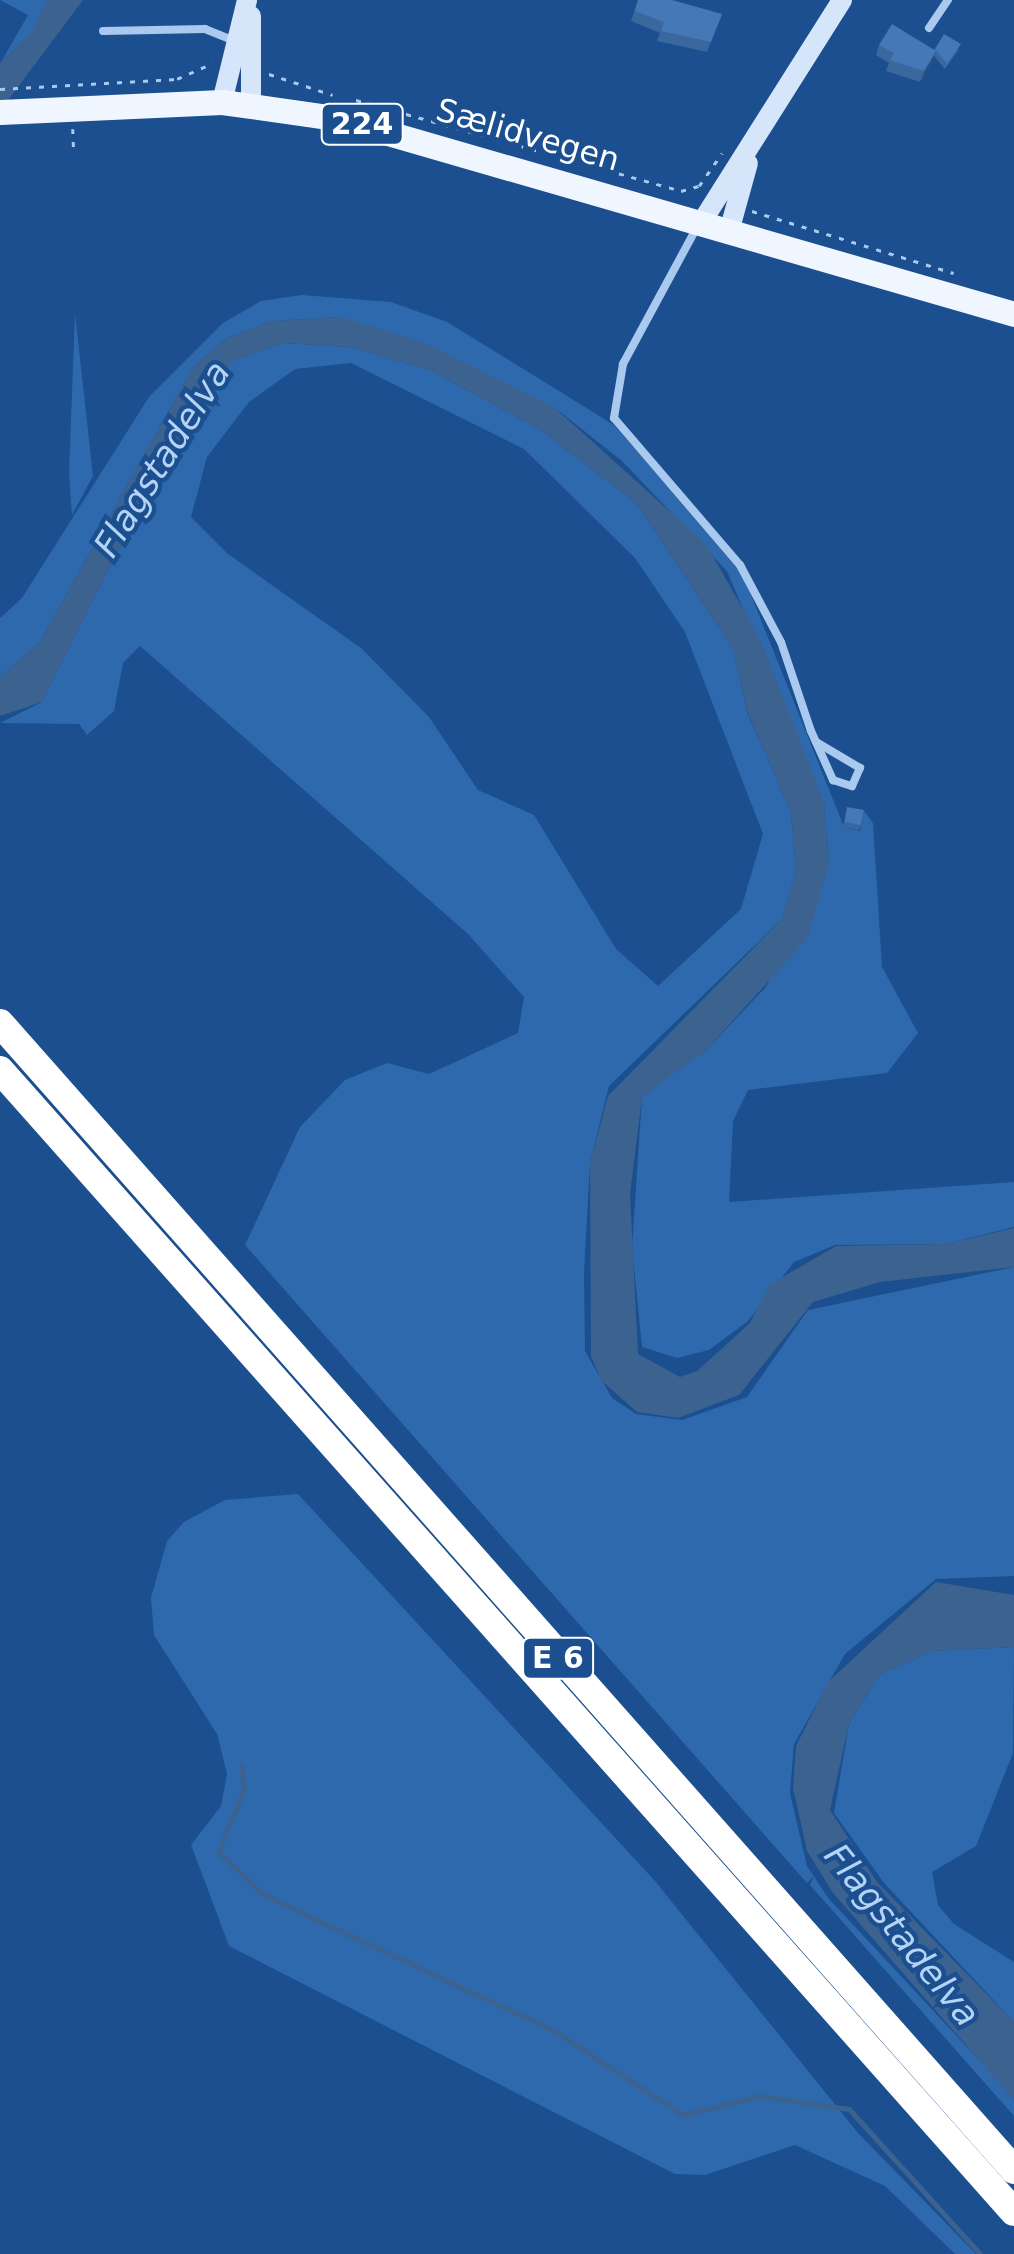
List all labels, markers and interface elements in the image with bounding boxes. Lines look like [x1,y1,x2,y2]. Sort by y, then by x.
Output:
street label: Sælidvegen [432,91,624,179]
road number: 224 [320,99,404,149]
water label: Flagstadelva [85,354,239,564]
road number: E 6 [520,1633,596,1683]
water label: Flagstadelva [816,1835,988,2035]

